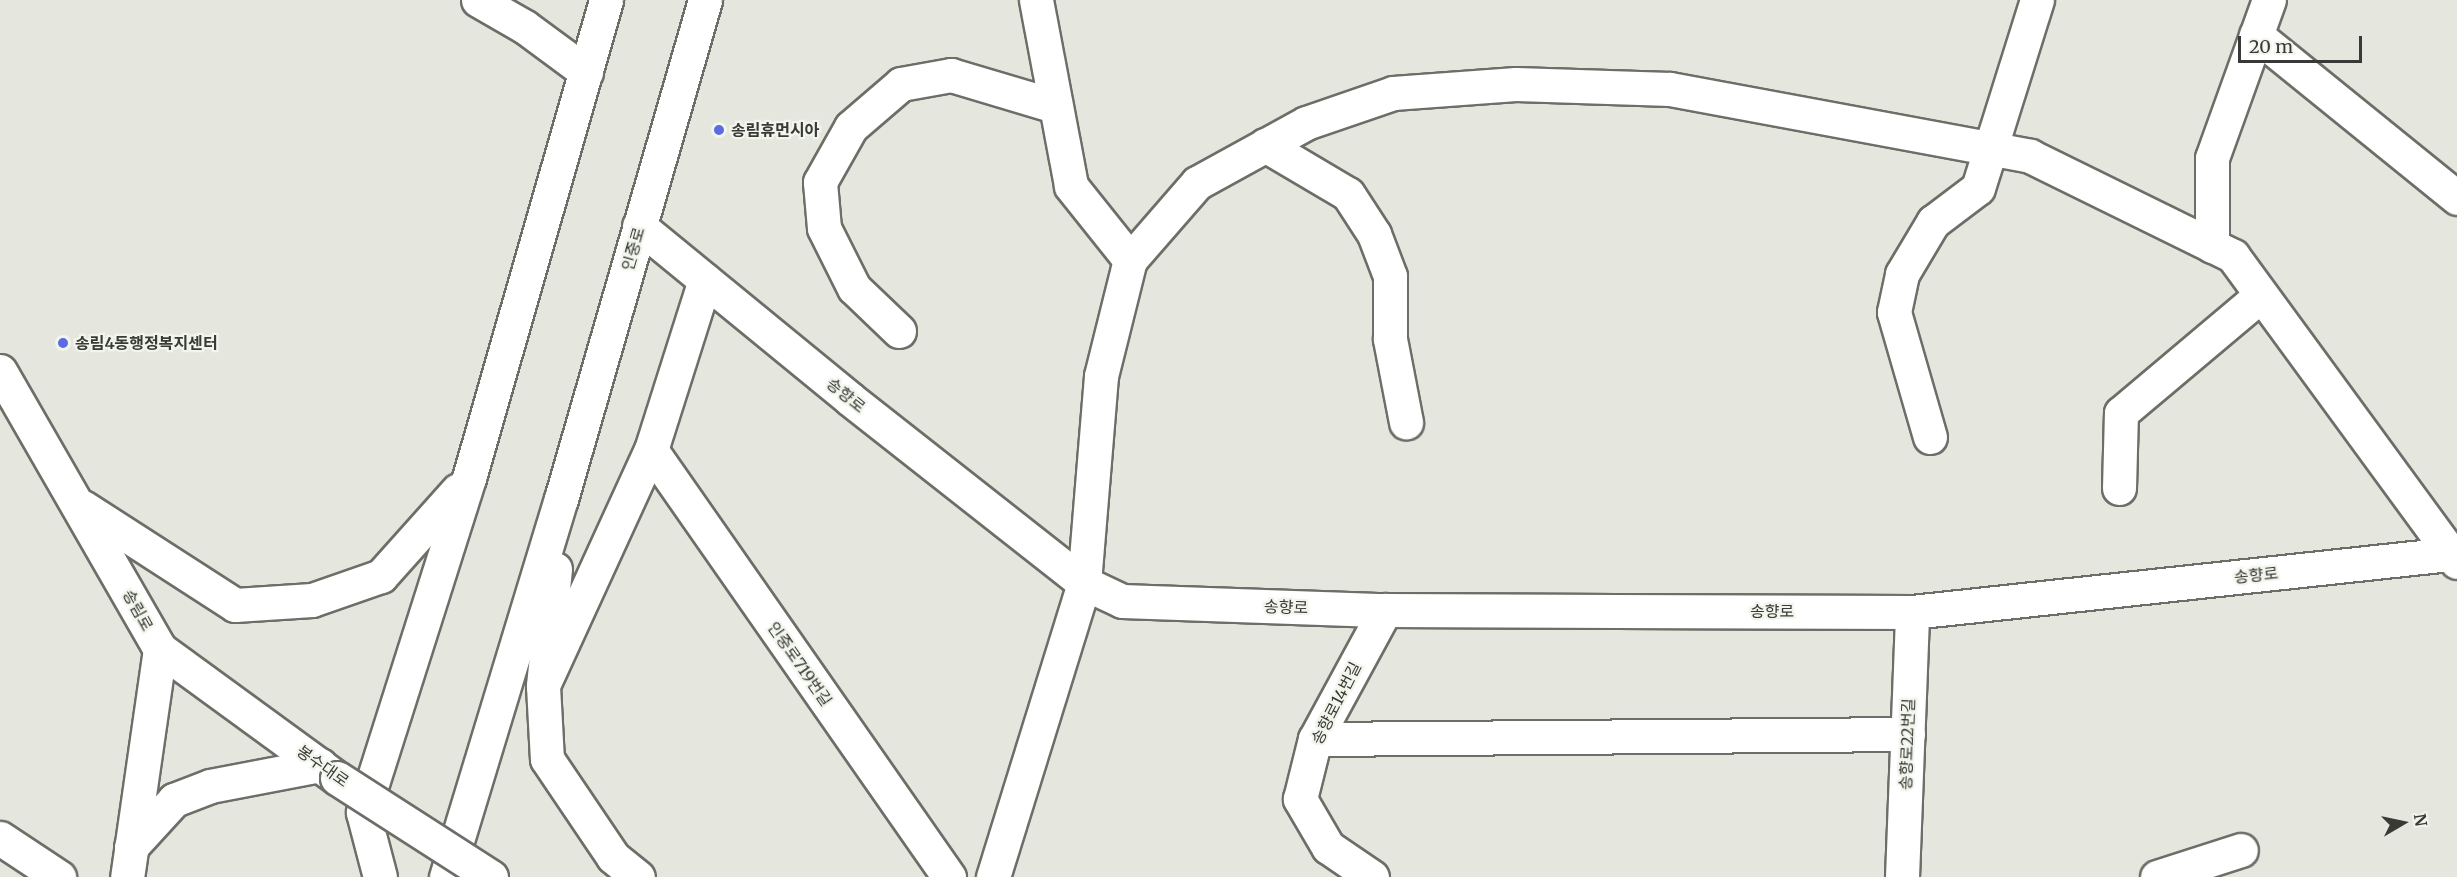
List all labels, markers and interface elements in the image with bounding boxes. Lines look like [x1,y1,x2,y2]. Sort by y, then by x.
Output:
scale bar [2241,24,2366,62]
text: 20 m [2249,35,2293,58]
place label: 송림휴먼시아 [731,120,819,140]
marker: 송림휴먼시아 [712,123,726,137]
street label: 인중로 [618,225,648,273]
place label: 송림4동행정복지센터 [75,333,218,353]
marker: 송림4동행정복지센터 [56,336,70,350]
street label: 송향로 [823,374,869,416]
street label: 송향로 [2233,563,2279,587]
street label: 송림로 [119,586,157,634]
street label: 송향로 [1264,597,1308,617]
street label: 송향로 [1750,601,1794,621]
street label: 인중로719번길 [764,618,836,710]
street label: 송향로14번길 [1307,659,1365,747]
street label: 송향로22번길 [1896,698,1918,790]
street label: 봉수대로 [293,741,353,791]
north arrow [2373,793,2433,853]
text: N [2410,812,2432,828]

